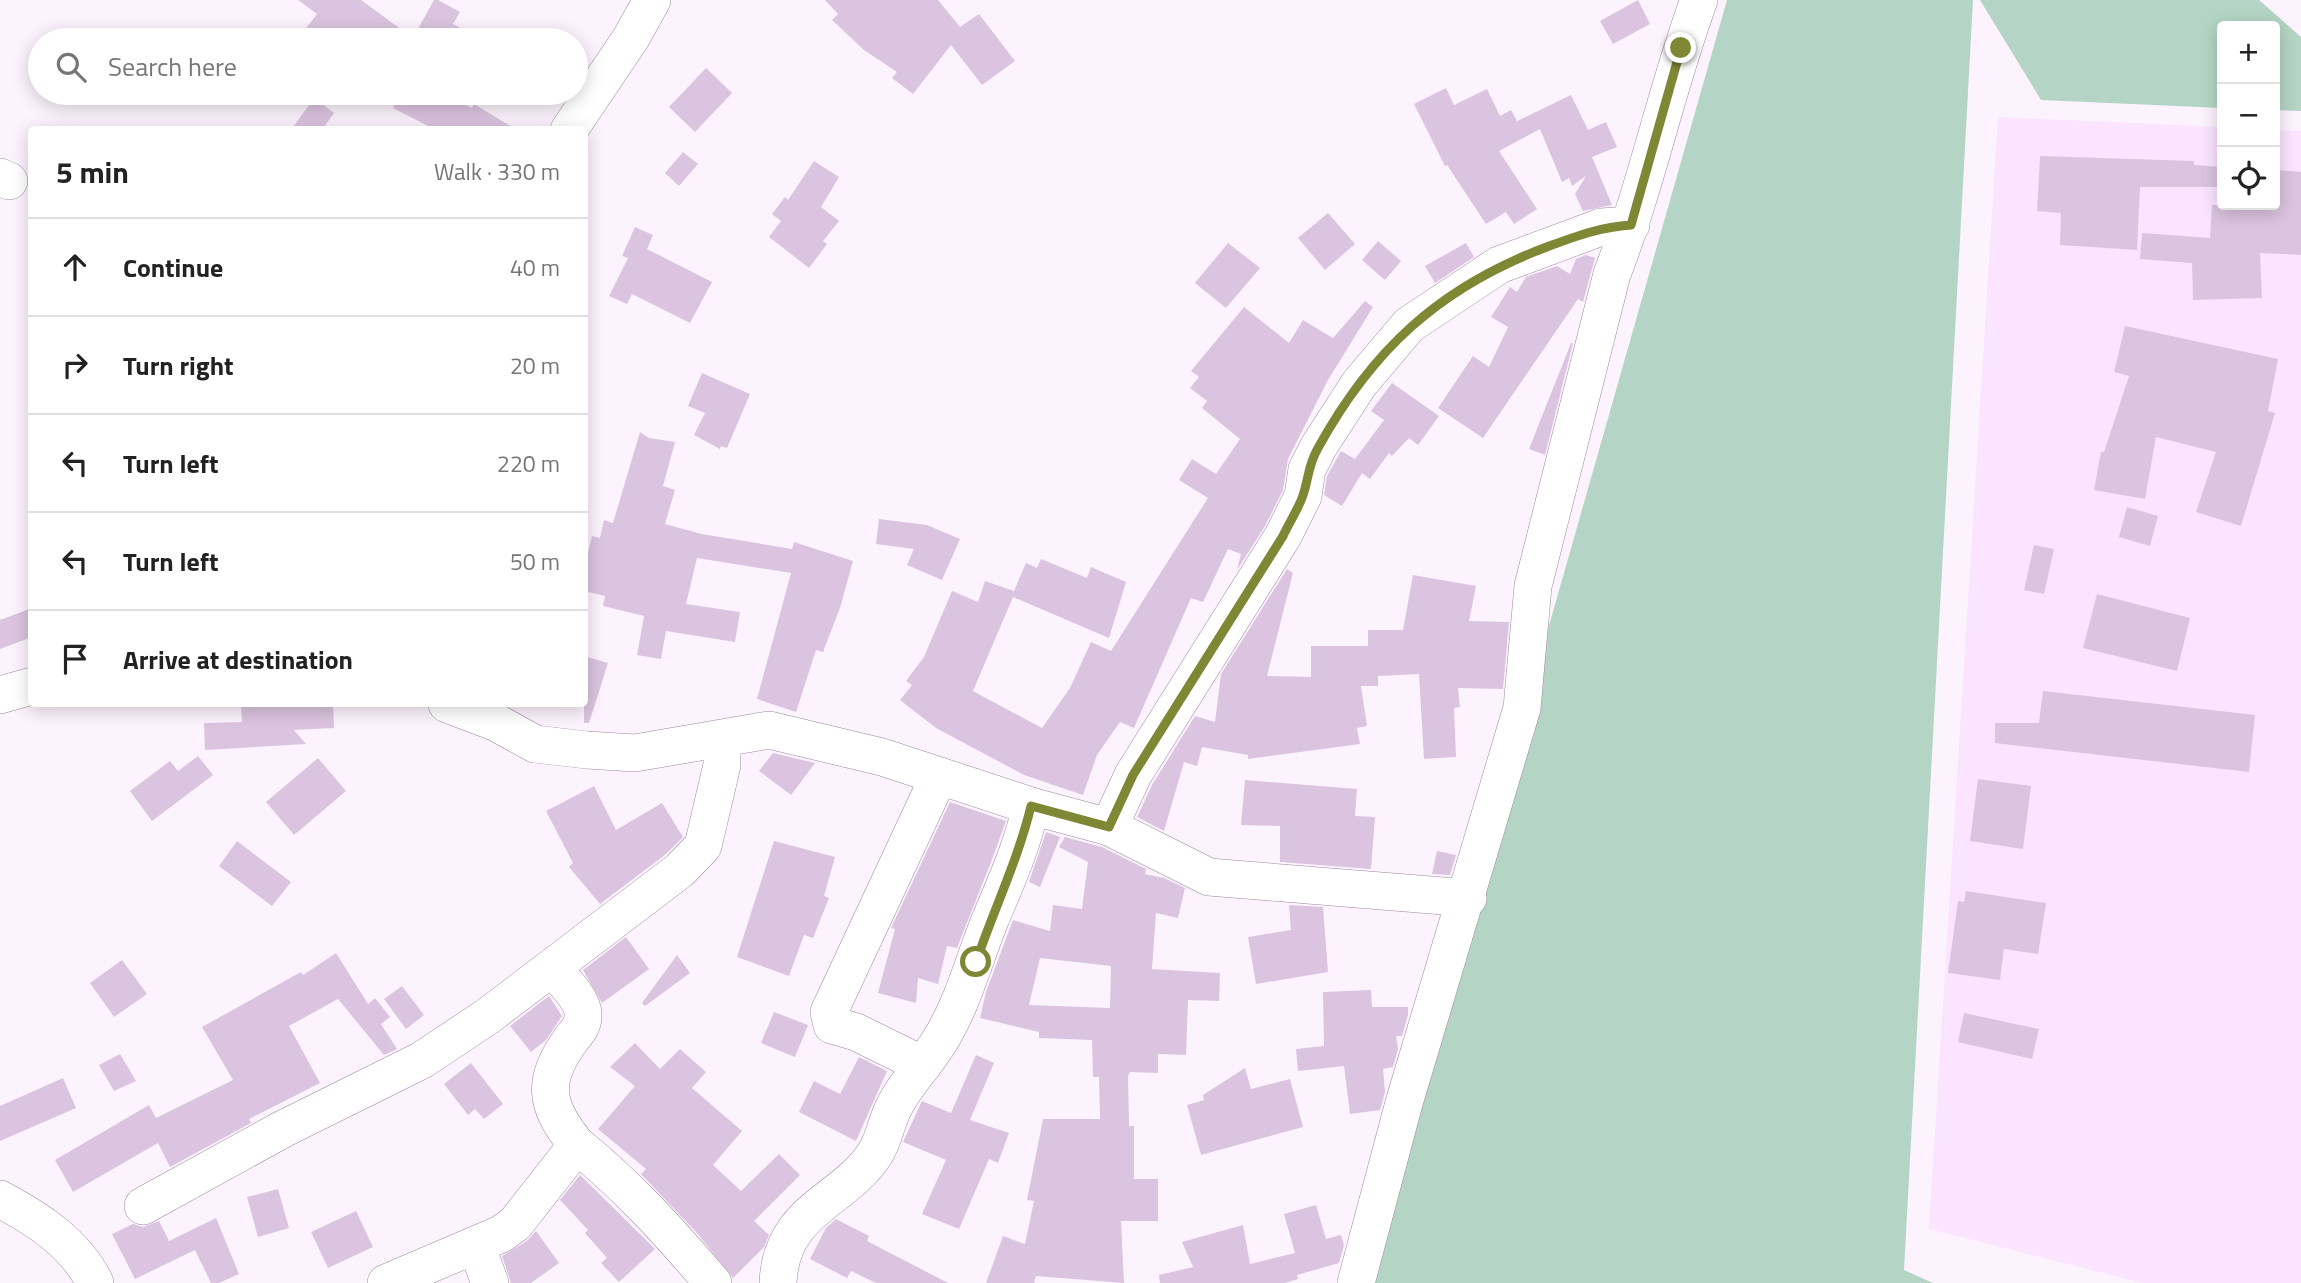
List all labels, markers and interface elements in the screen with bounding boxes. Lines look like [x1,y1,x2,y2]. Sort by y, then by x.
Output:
map controls [2217,21,2280,210]
button: + [2217,21,2280,84]
search box [28,28,588,105]
route end [1665,32,1696,63]
text: Search here [108,47,237,86]
icon: search [52,48,90,86]
button: − [2217,84,2280,147]
button: locate [2217,147,2280,210]
text: 5 min [56,149,129,195]
text: Walk · 330 m [434,154,560,189]
icon: ahead [56,248,94,286]
text: Continue [123,248,223,287]
text: 40 m [510,250,560,285]
icon: right [56,346,94,384]
text: Turn right [123,346,234,385]
text: 20 m [510,348,560,383]
icon: left [56,444,94,482]
text: Turn left [123,444,218,483]
text: 220 m [497,446,560,481]
icon: left [56,542,94,580]
text: Turn left [123,542,218,581]
text: 50 m [510,544,560,579]
icon: arrive [56,640,94,678]
text: Arrive at destination [123,640,353,679]
route start [960,946,991,977]

